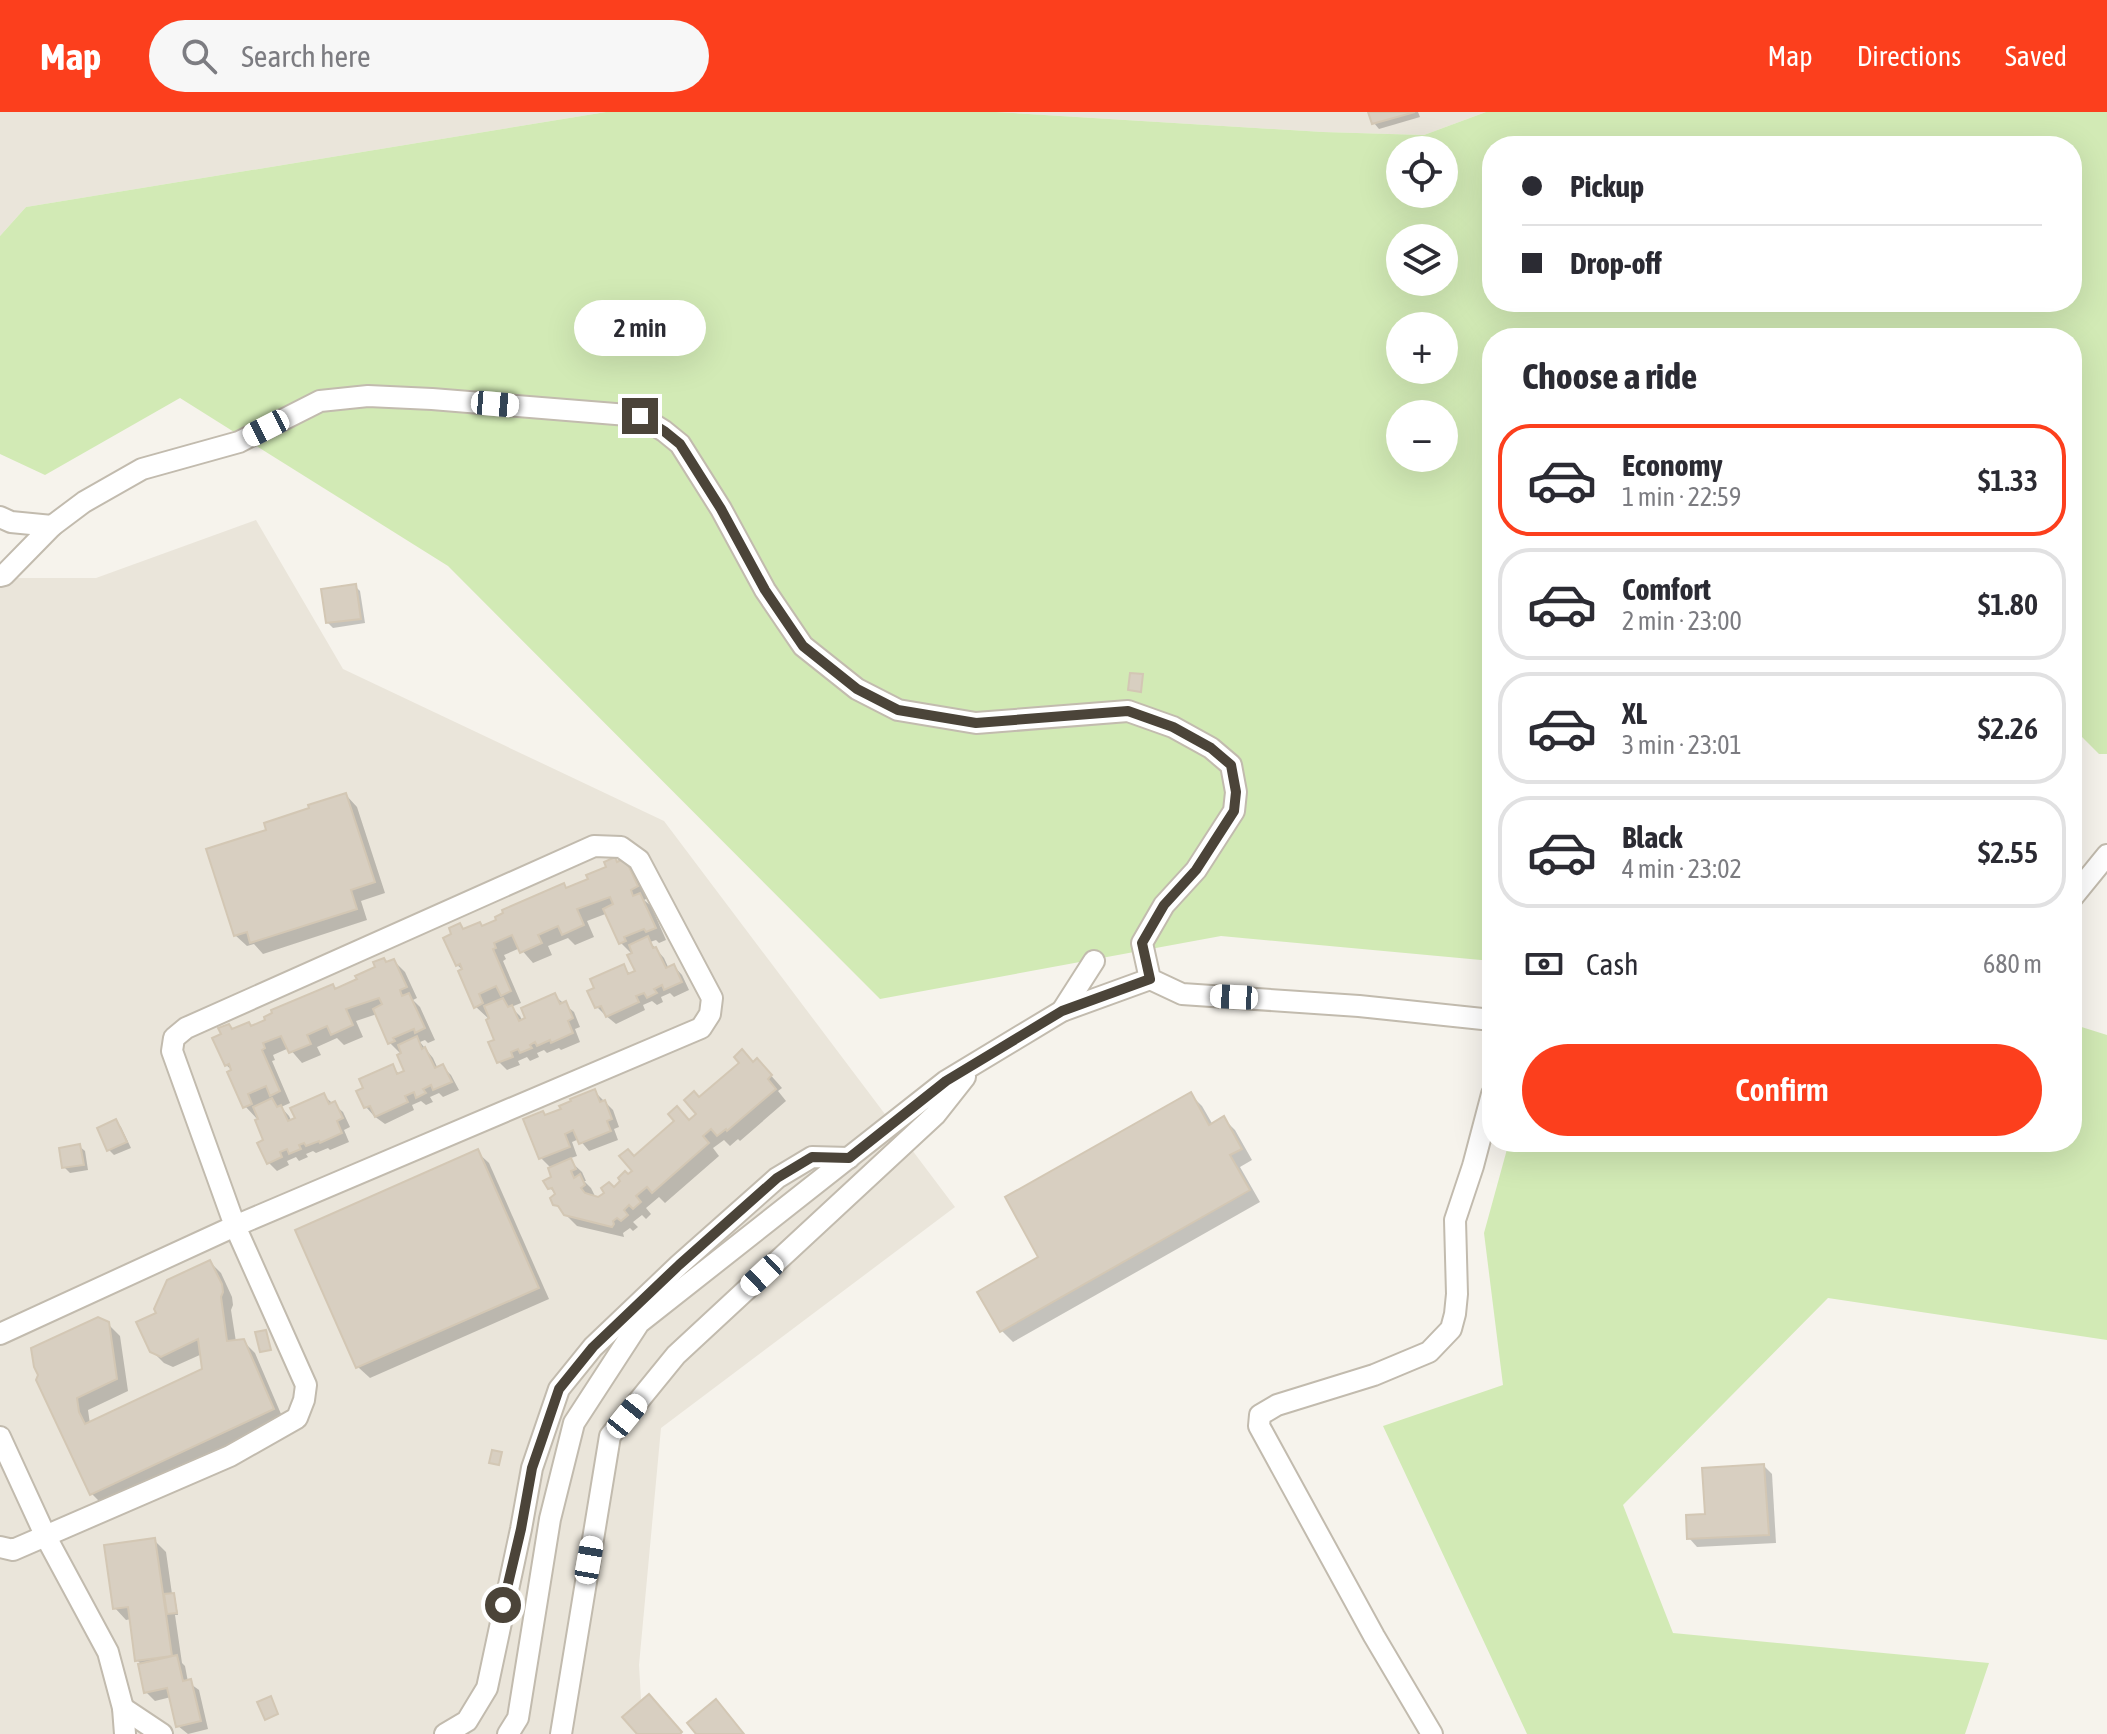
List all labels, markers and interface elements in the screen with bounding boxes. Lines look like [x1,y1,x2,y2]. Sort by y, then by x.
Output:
search box [149,20,709,92]
icon: search [177,34,221,78]
text: Map [40,35,101,78]
text: Search here [241,39,371,73]
text: Map [1768,40,1813,72]
text: Directions [1857,40,1961,72]
text: Saved [2005,40,2067,72]
map controls [1386,136,1458,472]
button: locate [1386,136,1458,208]
text: Pickup [1570,169,1644,203]
button: layers [1386,224,1458,296]
text: Drop-off [1570,246,1662,280]
callout: 2 min [574,300,706,356]
button: + [1386,312,1458,384]
text: 2 min [613,313,667,343]
text: Choose a ride [1522,355,1697,397]
car [470,390,520,418]
route end [622,398,658,434]
button: − [1386,400,1458,472]
car [239,406,293,450]
icon: car [1526,444,1598,516]
text: Economy [1622,448,1723,482]
text: $1.33 [1978,463,2038,497]
text: 1 min · 22:59 [1622,482,1741,512]
icon: car [1526,568,1598,640]
text: Comfort [1622,572,1711,606]
text: $1.80 [1978,587,2038,621]
text: 2 min · 23:00 [1622,606,1742,636]
icon: car [1526,692,1598,764]
text: XL [1622,696,1647,730]
text: $2.26 [1978,711,2038,745]
text: 3 min · 23:01 [1622,730,1742,760]
icon: car [1526,816,1598,888]
text: Black [1622,820,1682,854]
text: $2.55 [1978,835,2038,869]
text: 4 min · 23:02 [1622,854,1742,884]
icon: cash [1522,942,1566,986]
text: Cash [1586,947,1639,981]
text: 680 m [1983,949,2042,979]
car [1209,984,1259,1010]
button: Confirm [1522,1044,2042,1136]
car [736,1250,788,1300]
car [603,1390,651,1442]
car [573,1534,605,1586]
route start [485,1587,521,1623]

